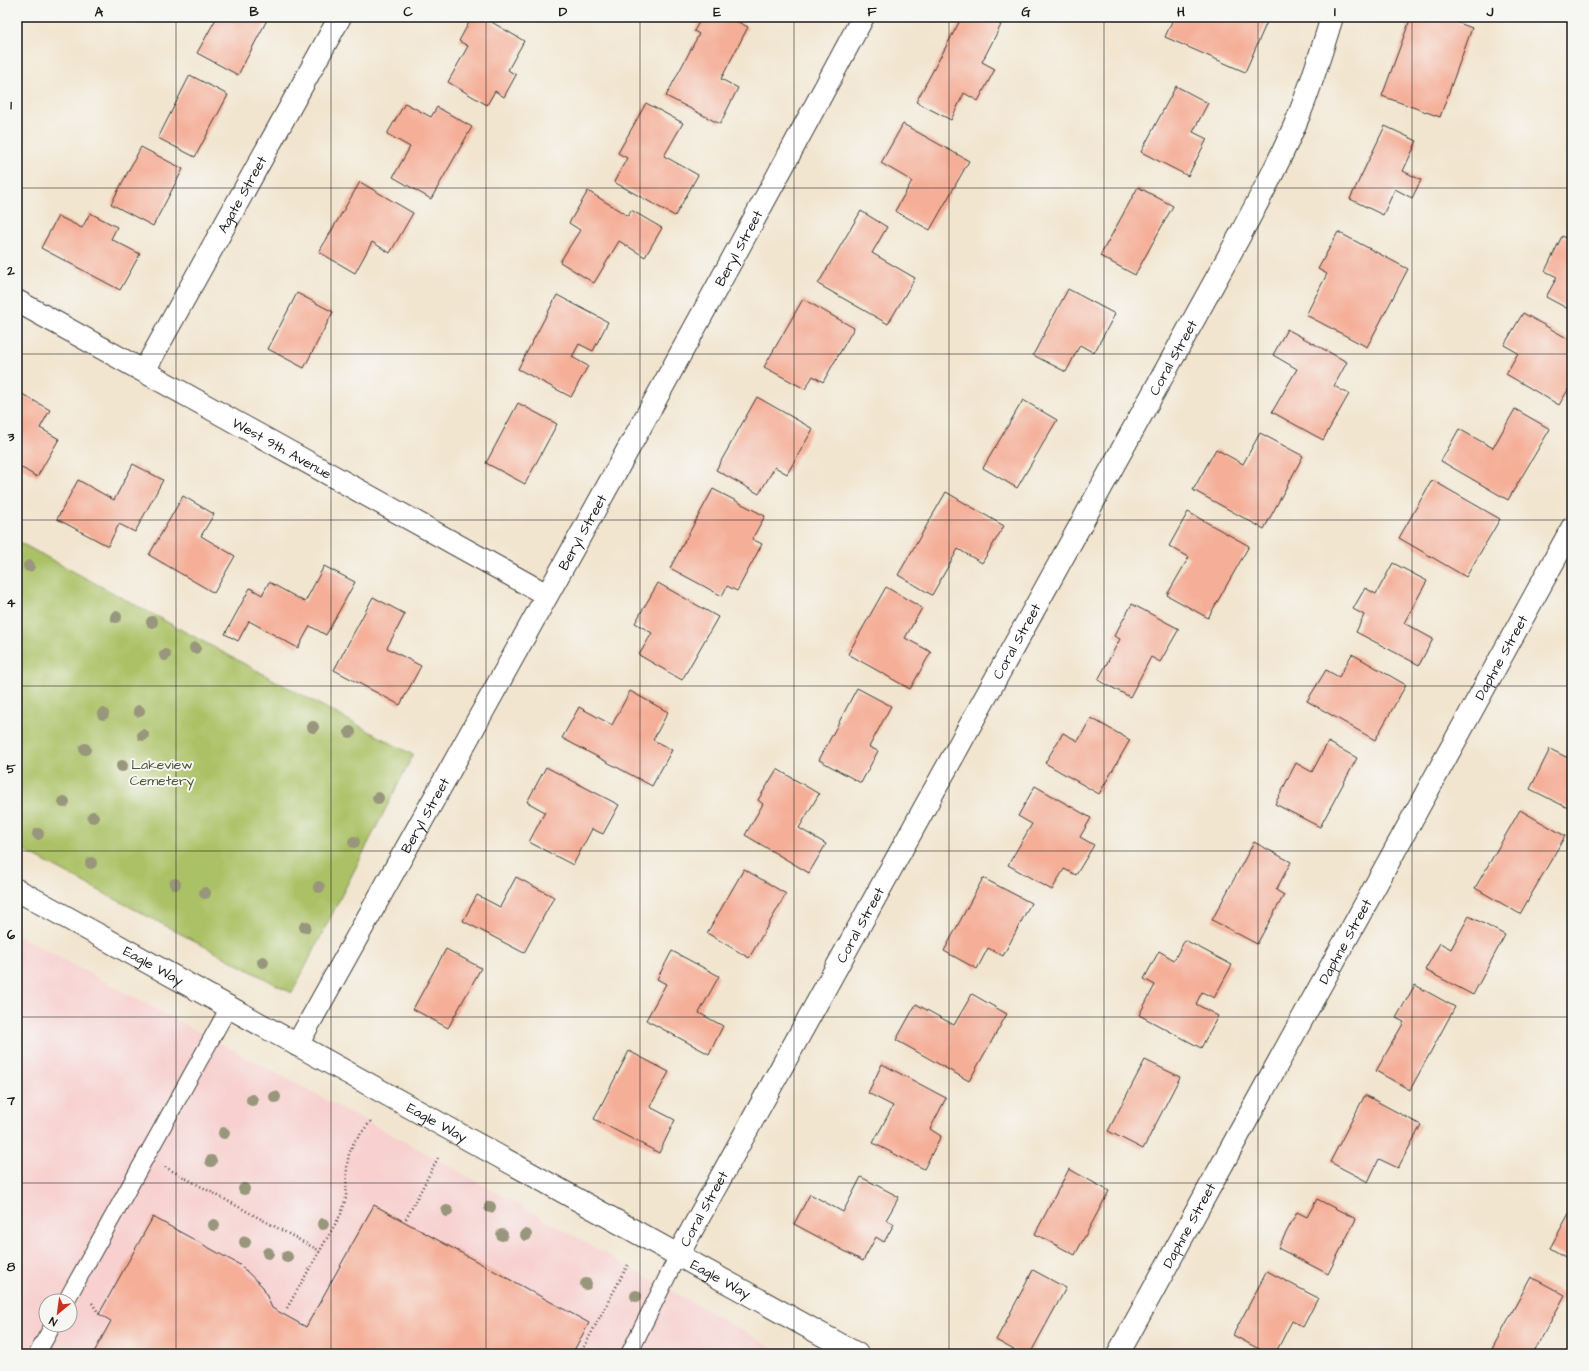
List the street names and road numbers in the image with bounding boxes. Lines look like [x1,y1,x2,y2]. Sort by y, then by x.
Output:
street label: Agate Street [213,152,272,237]
street label: Beryl Street [710,207,768,290]
street label: Coral Street [1145,316,1203,399]
street label: West 9th Avenue [228,413,335,485]
street label: Beryl Street [554,491,612,574]
street label: Coral Street [988,600,1046,683]
street label: Daphne Street [1470,611,1533,704]
street label: Beryl Street [397,774,455,857]
street label: Coral Street [832,884,890,967]
street label: Daphne Street [1314,895,1377,988]
street label: Eagle Way [119,942,187,991]
street label: Eagle Way [403,1098,471,1148]
street label: Coral Street [676,1167,734,1251]
street label: Daphne Street [1158,1179,1221,1272]
street label: Eagle Way [687,1255,754,1304]

